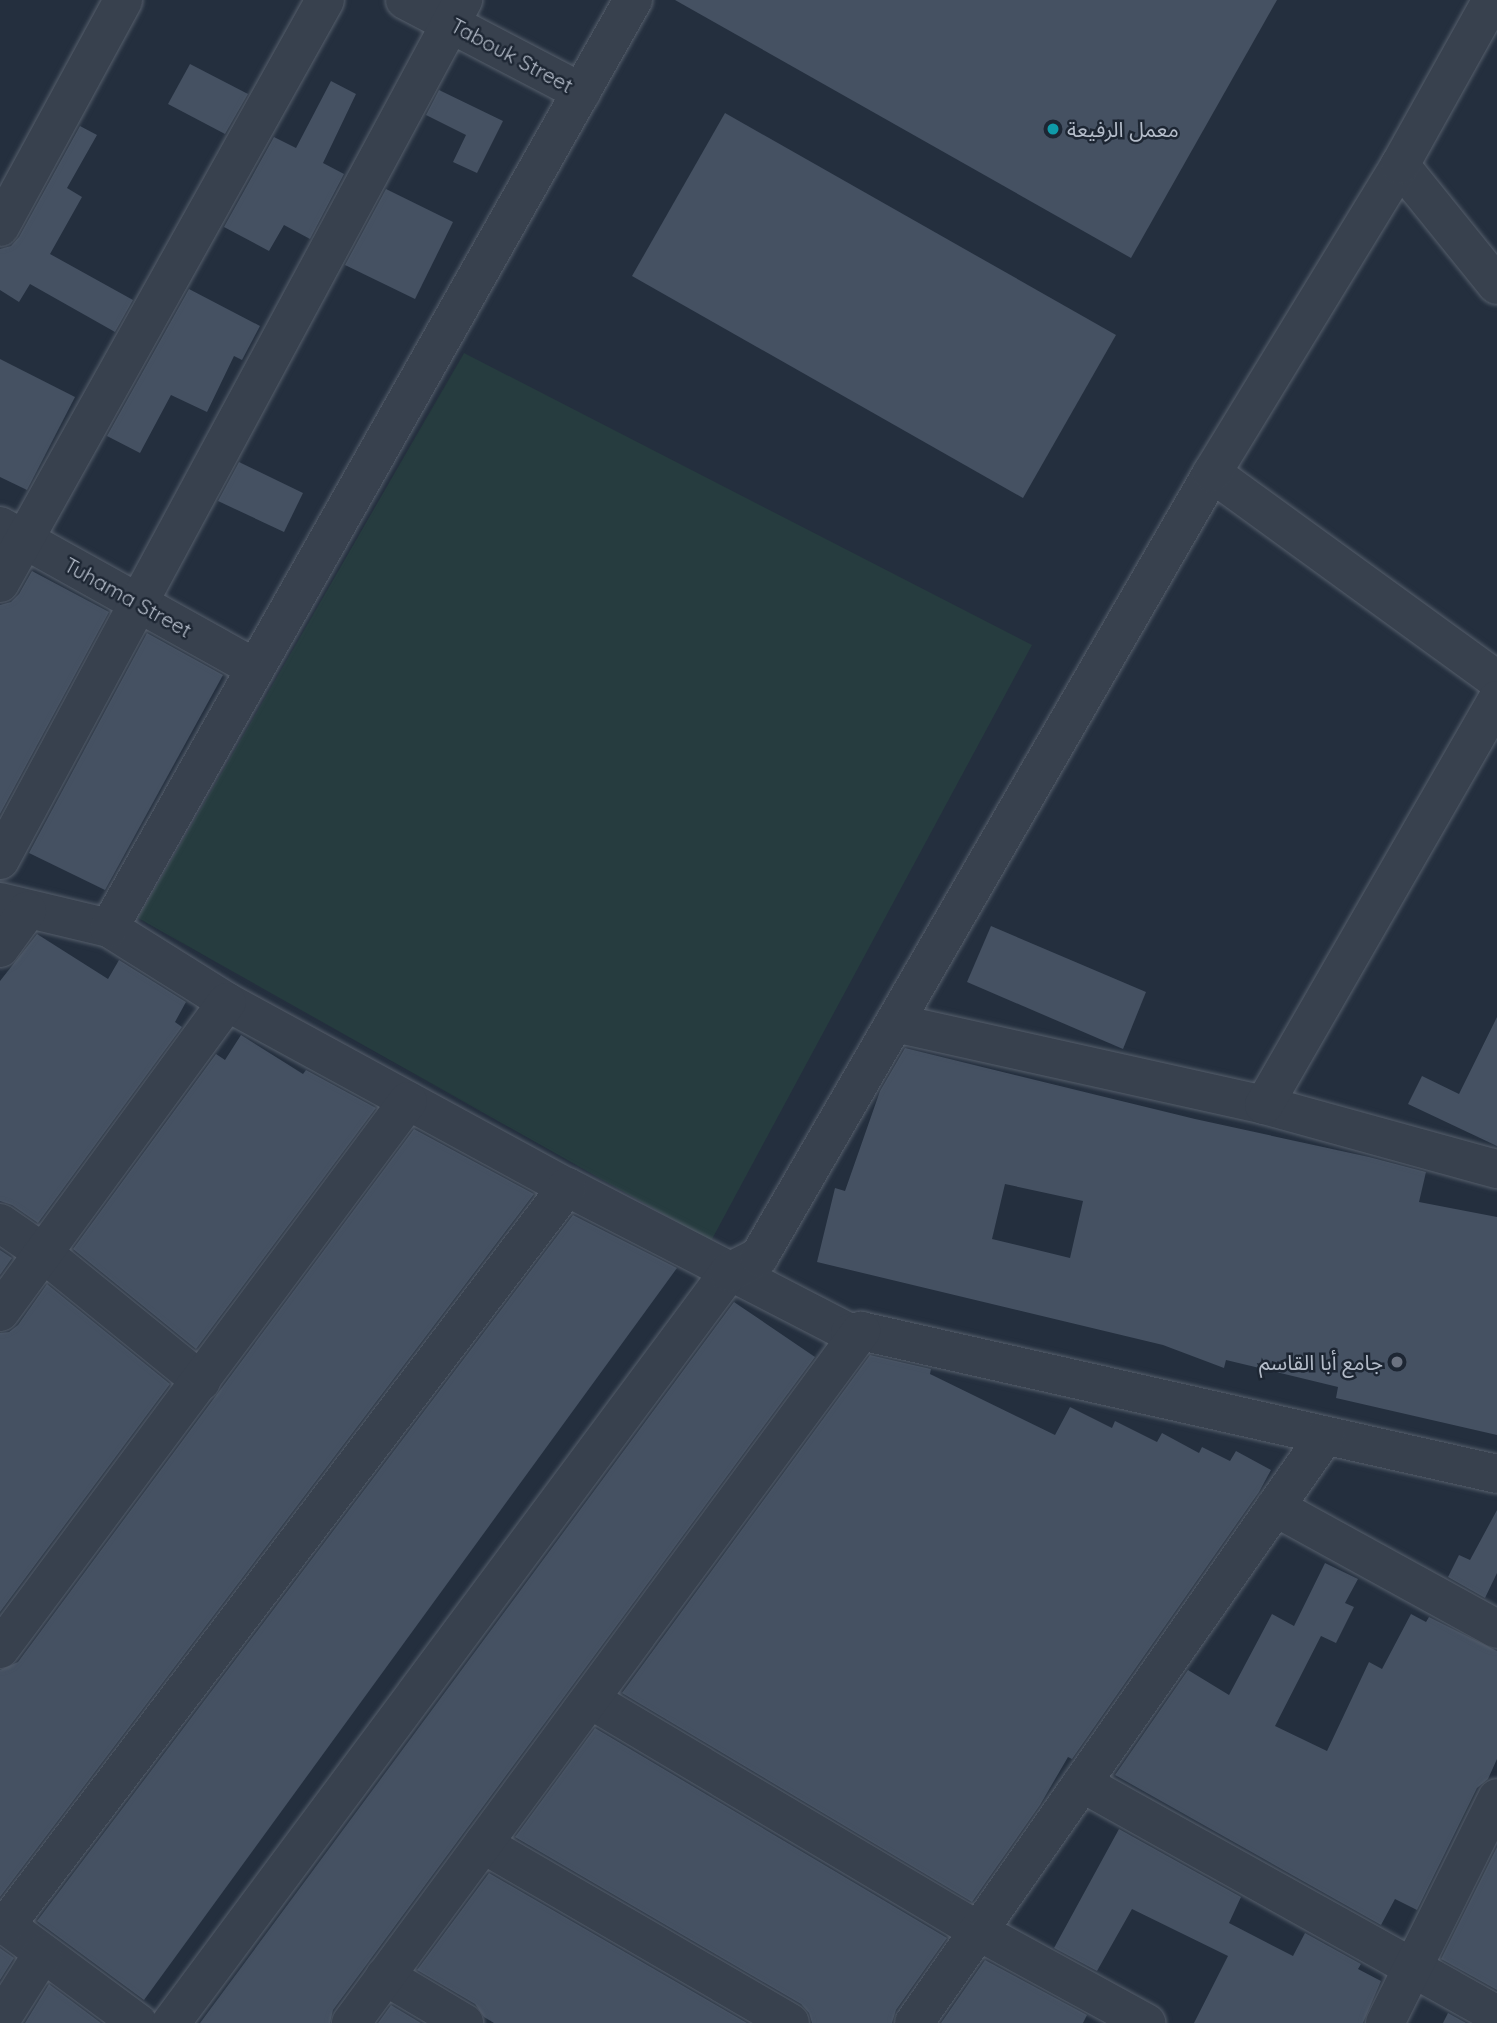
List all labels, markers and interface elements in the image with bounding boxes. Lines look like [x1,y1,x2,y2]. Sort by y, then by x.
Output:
street label: Tabouk Street [446,12,578,98]
place label: معمل الرفيعة [1067,116,1179,142]
marker: معمل الرفيعة [1045,121,1061,137]
street label: Tuhama Street [60,552,196,642]
place label: جامع أبا القاسم [1259,1349,1383,1375]
marker: جامع أبا القاسم [1389,1354,1405,1370]

